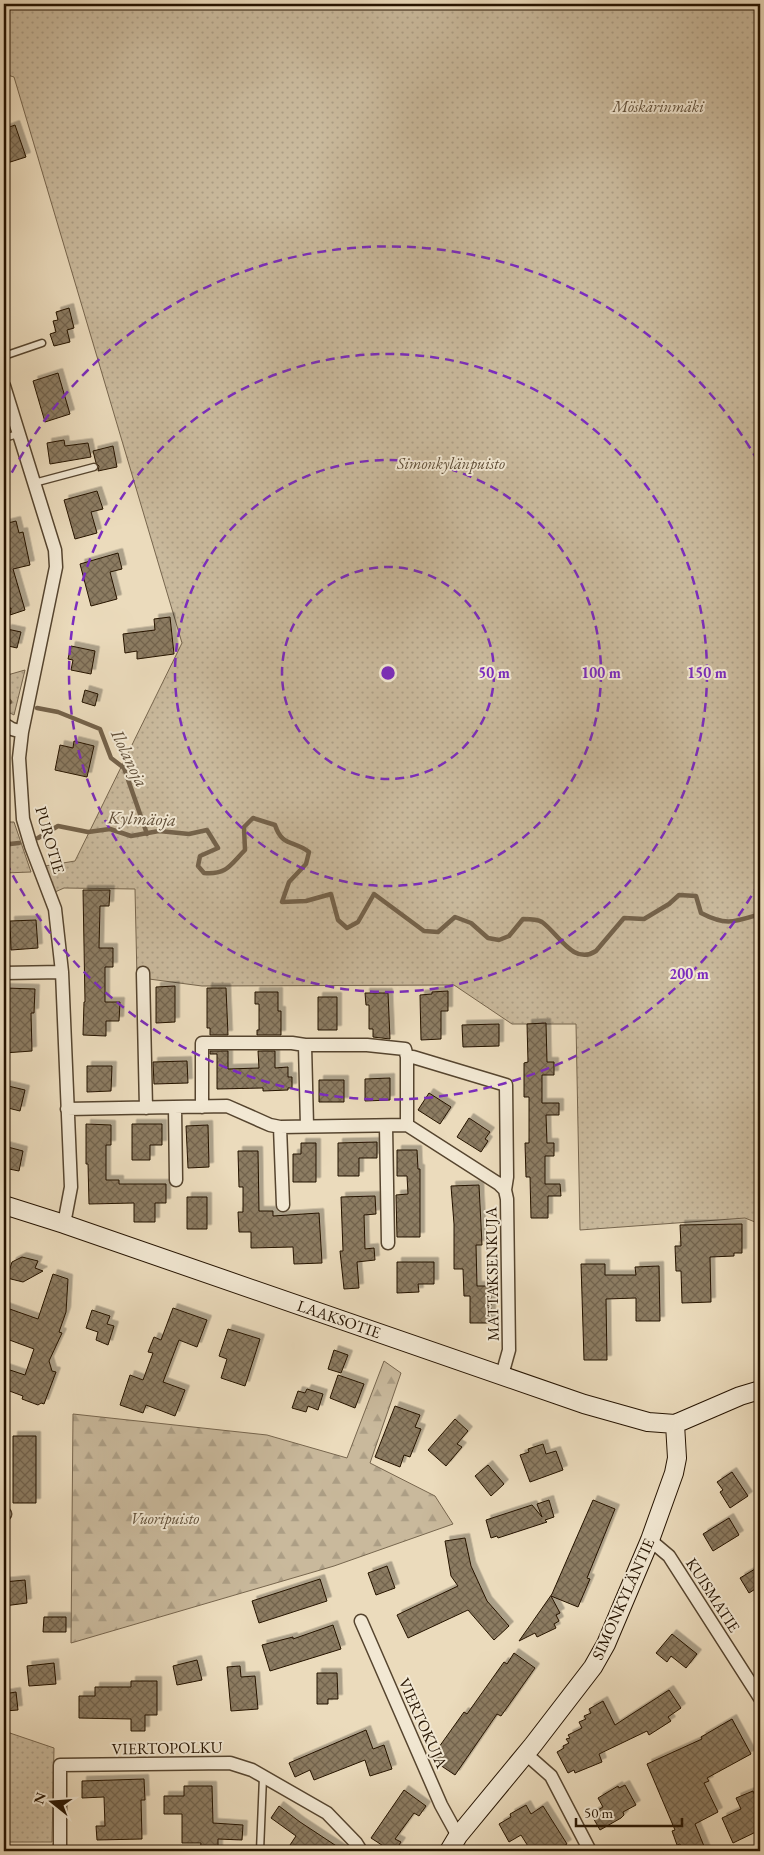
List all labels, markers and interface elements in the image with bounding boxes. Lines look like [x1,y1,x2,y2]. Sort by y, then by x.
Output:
park label: Möskärinmäki [611,96,705,117]
park label: Simonkylänpuisto [396,453,505,474]
text: 50 m [478,663,510,682]
text: 100 m [581,663,621,682]
text: 150 m [687,663,727,682]
centre of rings [379,664,397,682]
water label: Ilolanoja [105,724,154,791]
street label: PUROTIE [30,804,70,876]
water label: Kylmäoja [106,805,177,832]
text: 200 m [669,964,709,983]
street label: MATTAKSENKUJA [480,1206,504,1341]
street label: LAAKSOTIE [294,1295,384,1343]
park label: Vuoripuisto [131,1508,199,1529]
street label: SIMONKYLÄNTIE [587,1535,659,1663]
street label: KUISMATIE [681,1554,745,1636]
street label: VIERTOKUJA [394,1674,453,1772]
street label: VIERTOPOLKU [111,1737,223,1759]
north arrow [28,1778,78,1828]
text: N [29,1790,50,1806]
scale bar [576,1795,683,1827]
text: 50 m [584,1803,613,1822]

